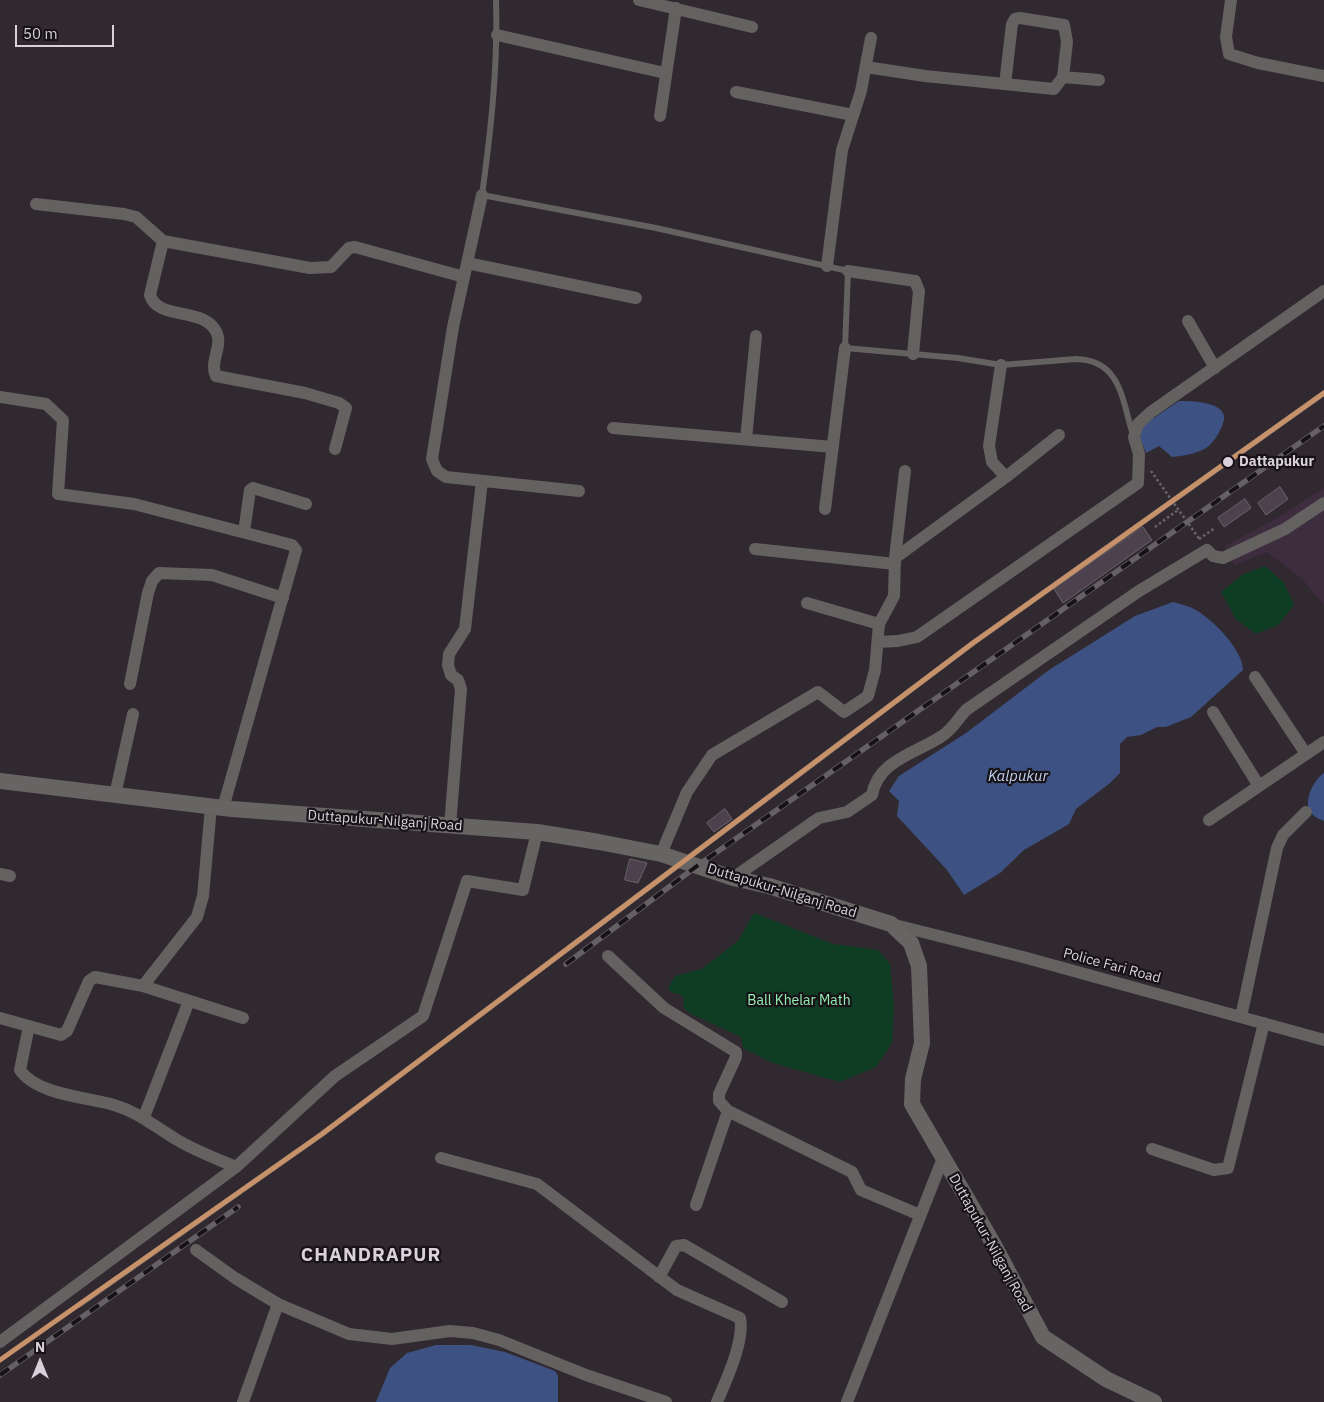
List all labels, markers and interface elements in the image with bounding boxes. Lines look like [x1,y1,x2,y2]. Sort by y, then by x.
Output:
scale bar [18,15,116,47]
text: 50 m [23,24,58,43]
place label: Dattapukur [1239,454,1314,470]
marker: Dattapukur [1221,455,1235,469]
water label: Kalpukur [988,768,1048,786]
street label: Duttapukur-Nilganj Road [307,807,463,835]
street label: Duttapukur-Nilganj Road [705,860,859,922]
street label: Police Fari Road [1061,945,1163,987]
park label: Ball Khelar Math [747,993,851,1009]
street label: Duttapukur-Nilganj Road [945,1171,1035,1315]
district label: CHANDRAPUR [300,1245,442,1267]
north arrow [15,1337,65,1387]
text: N [35,1338,45,1356]

